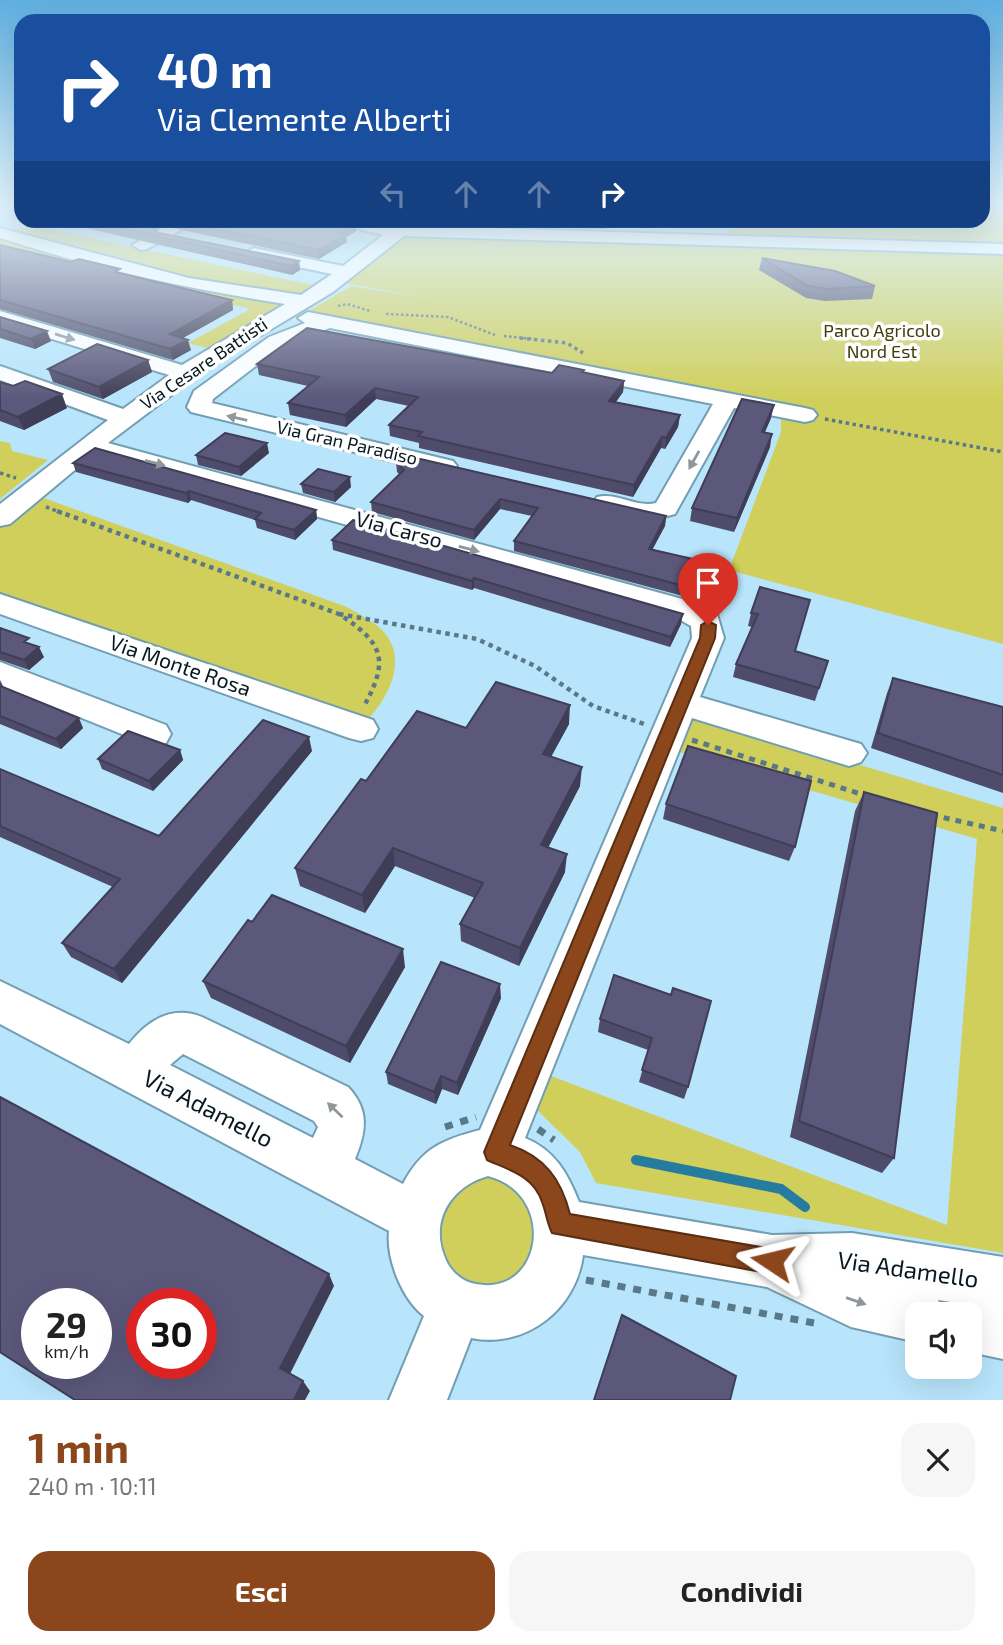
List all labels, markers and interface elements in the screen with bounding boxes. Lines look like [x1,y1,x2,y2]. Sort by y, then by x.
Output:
text: 40 m [157,39,273,98]
icon: right [42,42,133,133]
text: Via Clemente Alberti [157,99,451,137]
icon: left [374,175,412,213]
icon: ahead [447,175,485,213]
icon: ahead [520,175,558,213]
icon: right [593,175,631,213]
street label: Via Cesare Battisti [136,312,271,414]
park label: Parco Agricolo Nord Est [823,319,941,362]
one-way arrow [55,332,76,342]
one-way arrow [226,412,248,423]
street label: Via Gran Paradiso [275,415,420,469]
one-way arrow [688,450,700,470]
one-way arrow [145,458,166,468]
street label: Via Carso [353,505,445,552]
one-way arrow [458,544,480,555]
pin [678,553,738,625]
icon: arrive [689,564,727,602]
street label: Via Monte Rosa [107,629,254,700]
street label: Via Adamello [139,1062,279,1153]
one-way arrow [326,1101,343,1118]
position arrow [735,1224,809,1298]
street label: Via Adamello [836,1244,981,1293]
speed limit sign: 30 [126,1288,217,1379]
one-way arrow [845,1296,866,1307]
map controls [905,1302,982,1379]
button: sound [905,1302,982,1379]
text: 29 [46,1303,87,1345]
text: km/h [44,1340,89,1362]
text: 1 min [28,1421,129,1471]
button: close [901,1423,975,1497]
text: 240 m · 10:11 [28,1472,157,1500]
button: Esci [28,1551,495,1631]
button: Condividi [509,1551,975,1631]

